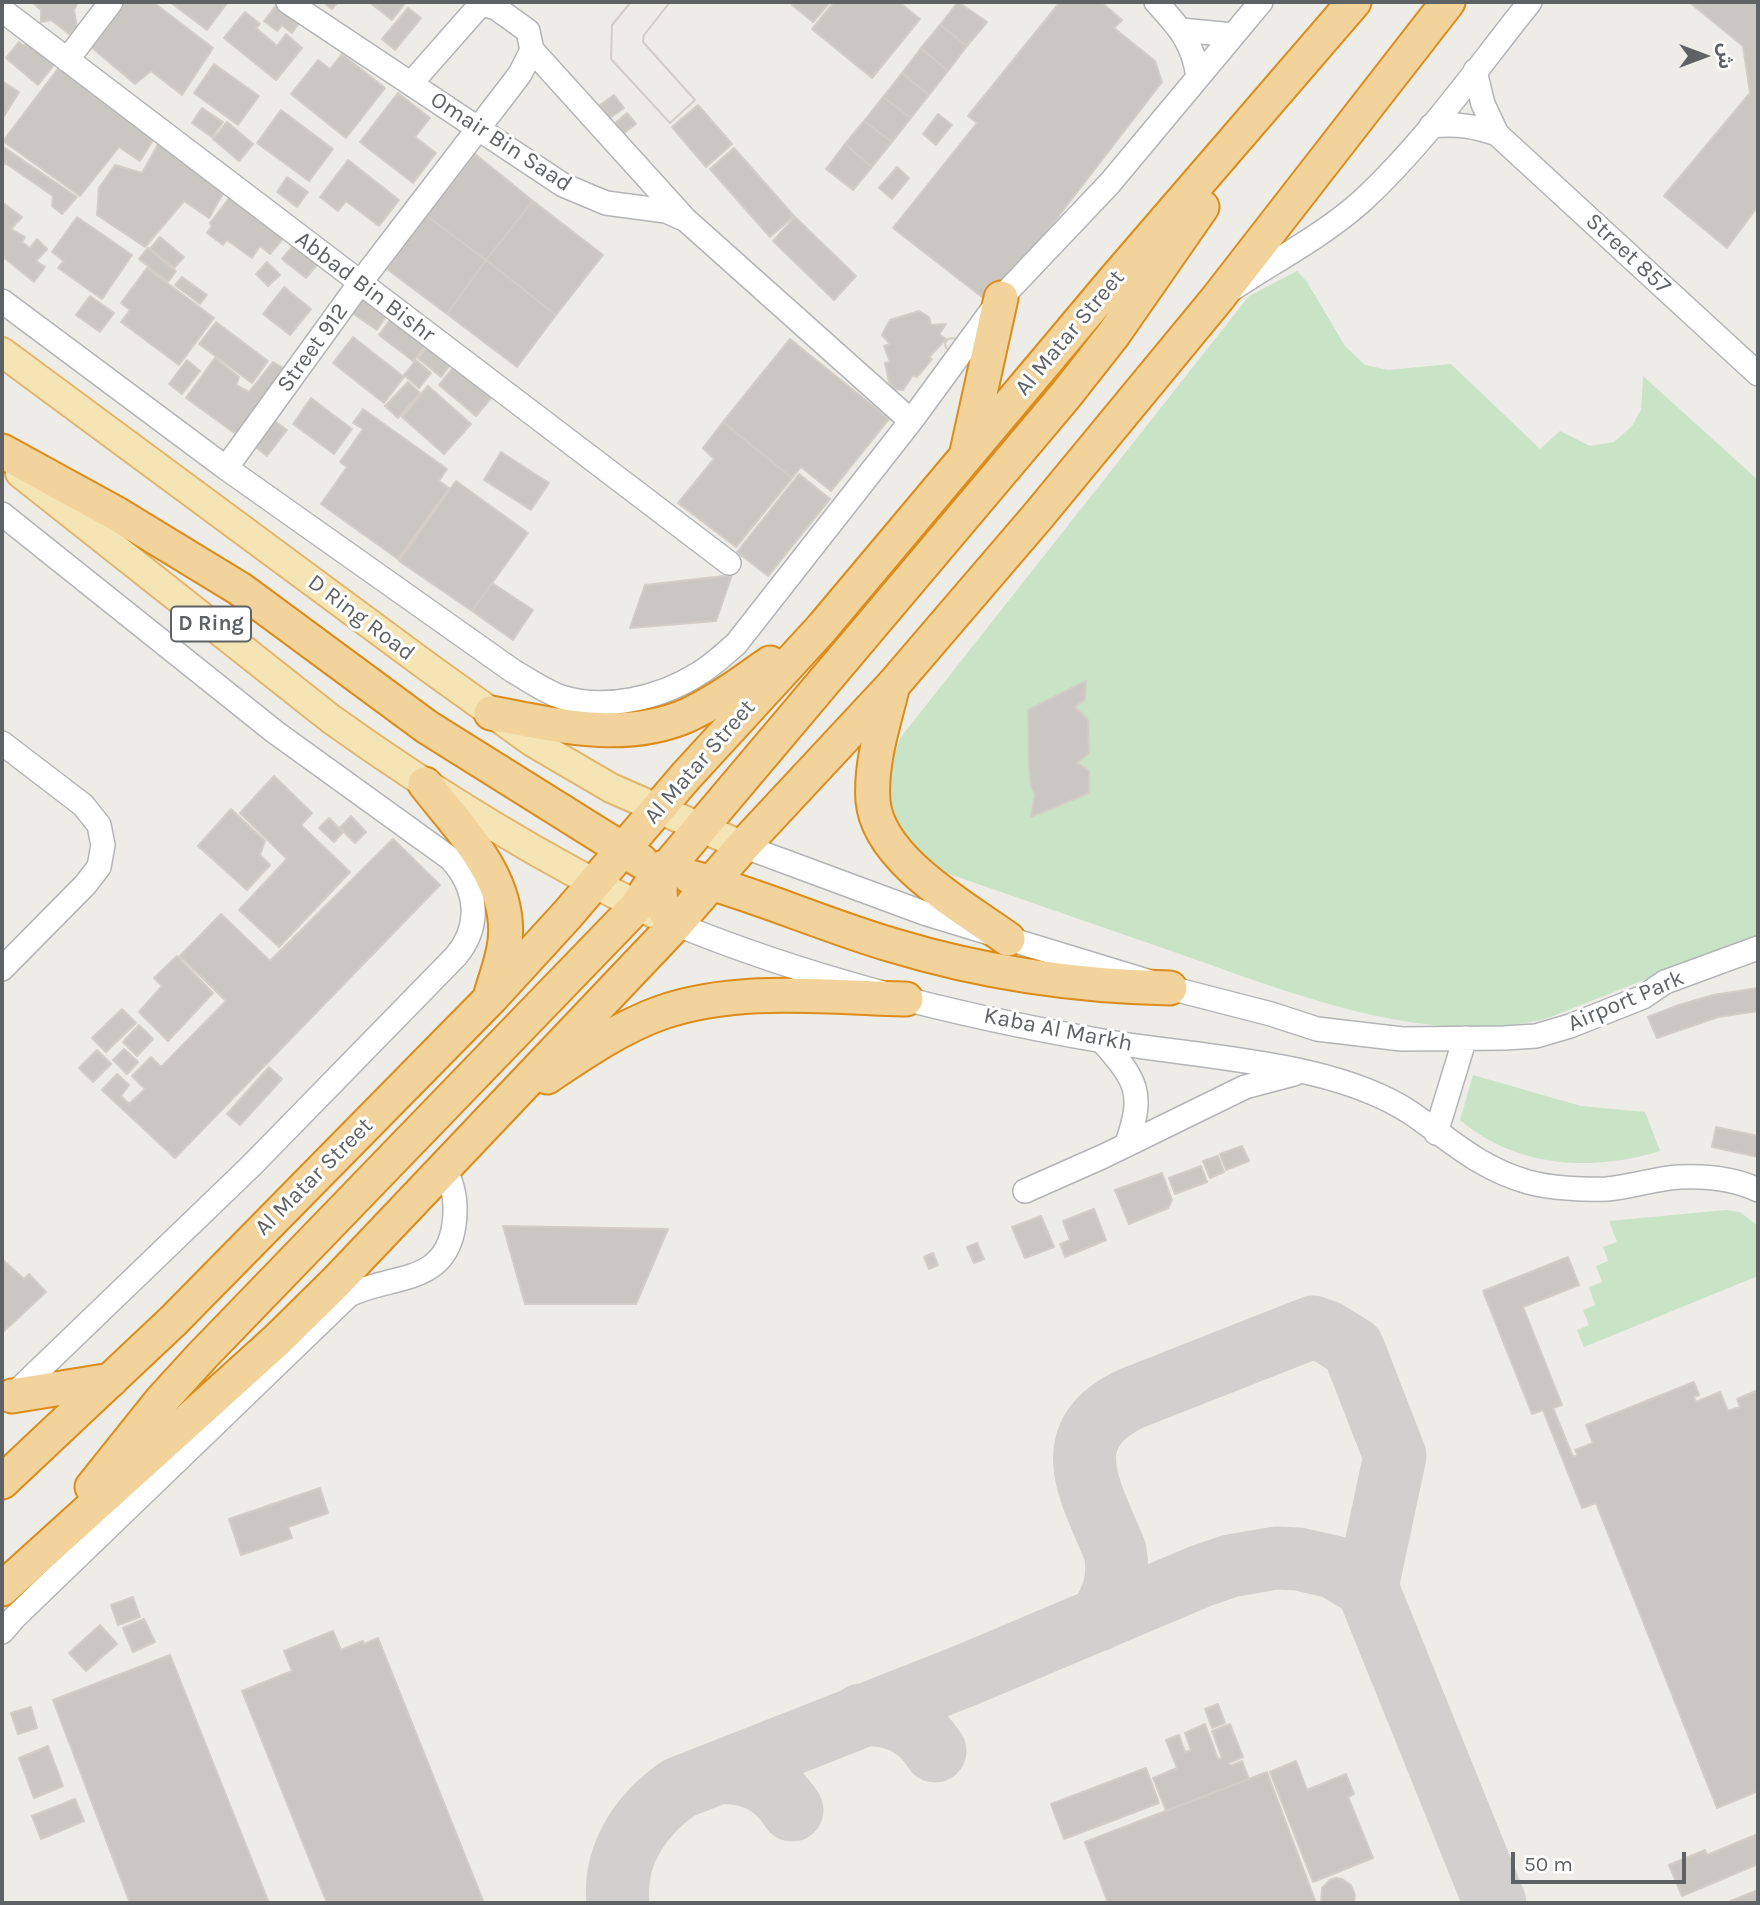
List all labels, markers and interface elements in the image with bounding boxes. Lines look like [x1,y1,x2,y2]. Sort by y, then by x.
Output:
north arrow [1669,21,1739,91]
text: ش [1714,43,1736,69]
street label: Omair Bin Saad [425,86,577,198]
street label: Street 857 [1580,208,1676,300]
street label: Abbad Bin Bishr [290,225,440,349]
street label: Al Matar Street [1009,265,1131,401]
street label: Street 912 [272,298,354,398]
street label: D Ring Road [302,569,420,667]
road number: D Ring [171,606,251,642]
street label: Al Matar Street [639,694,761,830]
street label: Airport Park [1564,964,1688,1038]
street label: Kaba Al Markh [981,1002,1135,1058]
street label: Al Matar Street [249,1112,379,1242]
scale bar [1515,1839,1690,1883]
text: 50 m [1524,1852,1573,1876]

